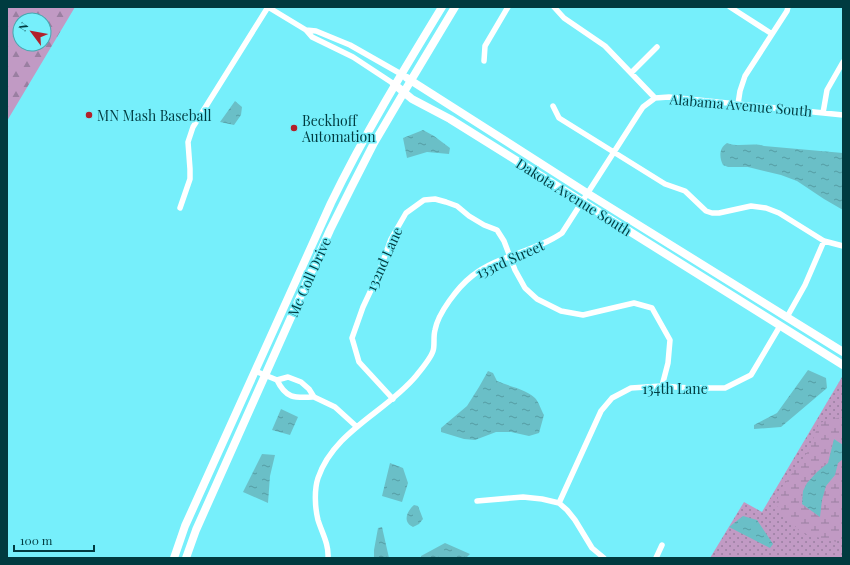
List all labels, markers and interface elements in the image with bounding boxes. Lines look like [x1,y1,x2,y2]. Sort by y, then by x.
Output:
north arrow [12,12,52,52]
text: N [15,19,32,34]
street label: Alabama Avenue South [668,89,814,121]
place label: MN Mash Baseball [97,106,212,125]
marker: MN Mash Baseball [84,110,94,120]
place label: Beckhoff Automation [301,111,376,146]
marker: Beckhoff Automation [289,123,299,133]
street label: Dakota Avenue South [513,154,636,241]
street label: 132nd Lane [361,224,407,294]
street label: Mc Coll Drive [283,234,335,320]
street label: 133rd Street [473,235,548,282]
street label: 134th Lane [642,379,708,398]
scale bar [14,527,94,553]
text: 100 m [20,532,53,548]

